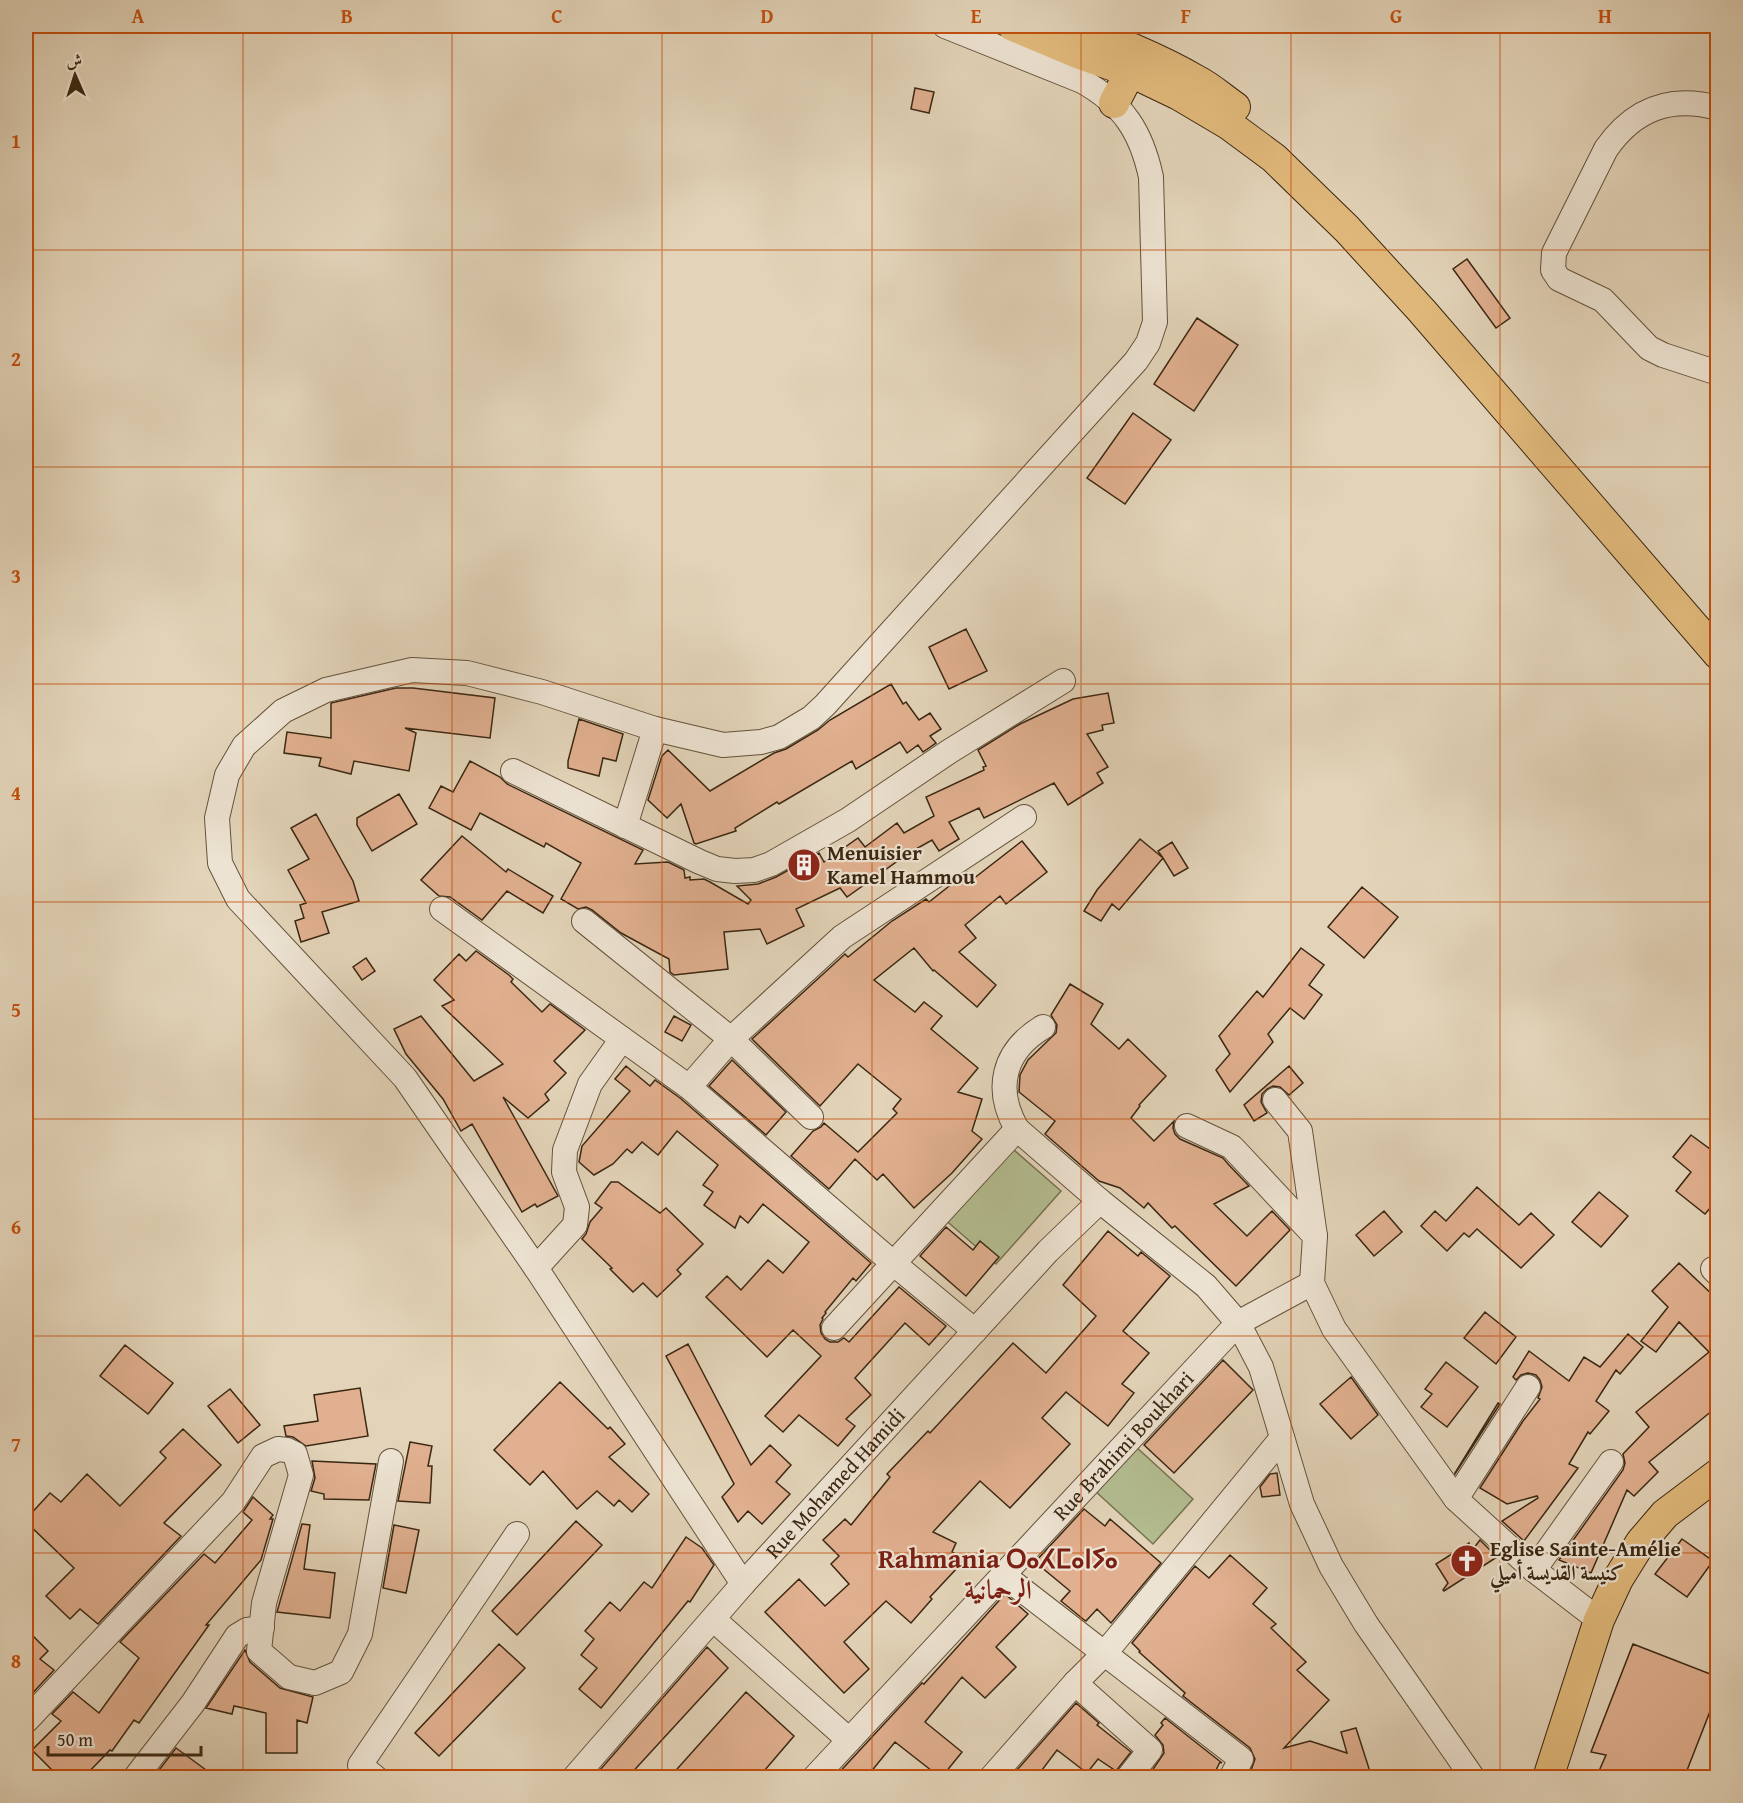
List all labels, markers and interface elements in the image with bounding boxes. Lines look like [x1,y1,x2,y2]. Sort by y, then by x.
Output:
text: A [132,1,145,30]
text: B [341,1,353,30]
text: C [551,1,563,30]
text: D [760,1,774,30]
text: E [971,1,982,30]
text: F [1181,1,1191,30]
text: G [1390,1,1402,30]
text: H [1598,1,1612,30]
north arrow [45,45,105,105]
text: ش [66,48,83,72]
text: 1 [11,126,21,155]
text: 2 [11,344,21,373]
text: 3 [11,561,21,590]
text: 4 [11,778,21,807]
place label: Menuisier Kamel Hammou [827,837,975,892]
building icon: Menuisier Kamel Hammou [786,847,822,883]
text: 5 [11,995,21,1024]
text: 6 [11,1212,21,1241]
street label: Rue Brahimi Boukhari [1045,1364,1201,1527]
street label: Rue Mohamed Hamidi [758,1401,912,1565]
text: 7 [11,1429,21,1458]
place label: Eglise Sainte-Amélie كنيسة القديسة أميلي [1489,1533,1681,1593]
district label: Rahmania ⵔⴰⵃⵎⴰⵏⵢⴰ الرحمانية [878,1538,1118,1609]
church icon: Eglise Sainte-Amélie كنيسة القديسة أميلي [1449,1543,1485,1579]
text: 8 [11,1646,21,1675]
scale bar [48,1719,201,1757]
text: 50 m [57,1726,93,1753]

